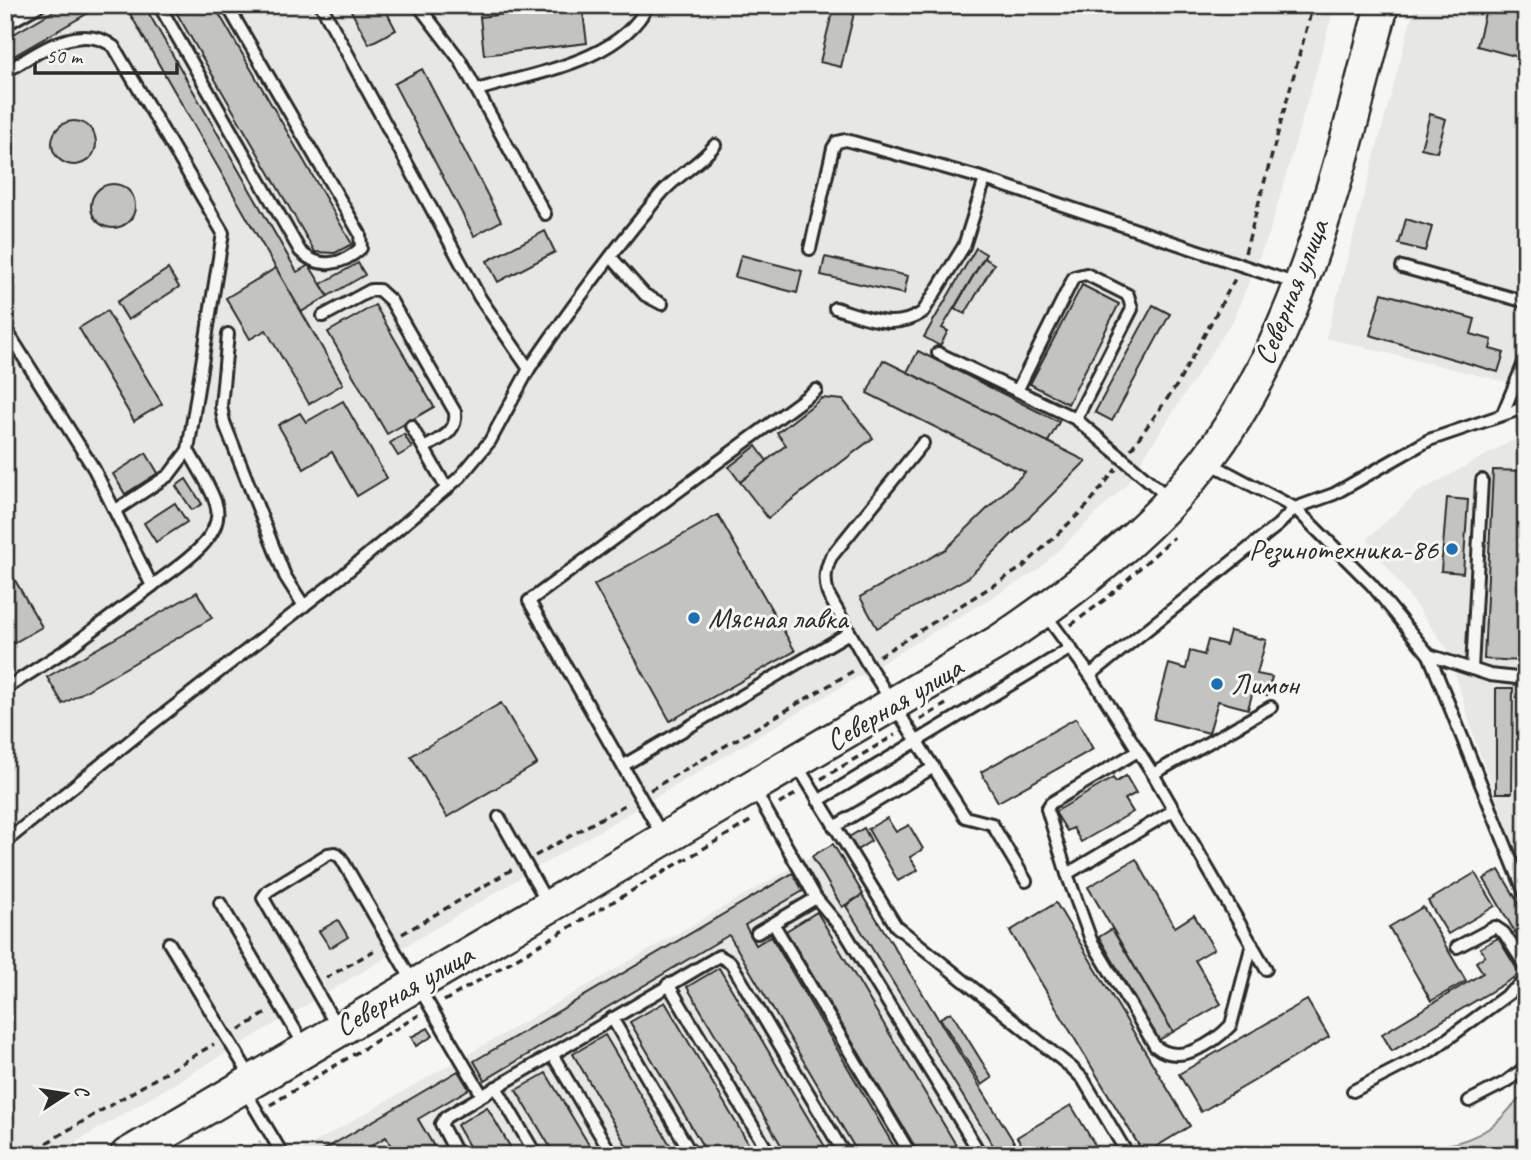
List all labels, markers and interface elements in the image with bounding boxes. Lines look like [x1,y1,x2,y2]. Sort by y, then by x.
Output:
scale bar [35,32,177,76]
text: 50 m [46,43,84,69]
street label: Северная улица [1245,212,1338,370]
place label: Резинотехника-86 [1249,530,1439,568]
marker: Резинотехника-86 [1444,541,1460,557]
place label: Мясная лавка [708,599,850,637]
marker: Мясная лавка [686,610,702,626]
street label: Северная улица [819,647,971,760]
place label: Лимон [1231,665,1301,703]
marker: Лимон [1209,676,1225,692]
street label: Северная улица [328,934,482,1045]
north arrow [32,1058,102,1128]
text: С [69,1084,95,1100]

